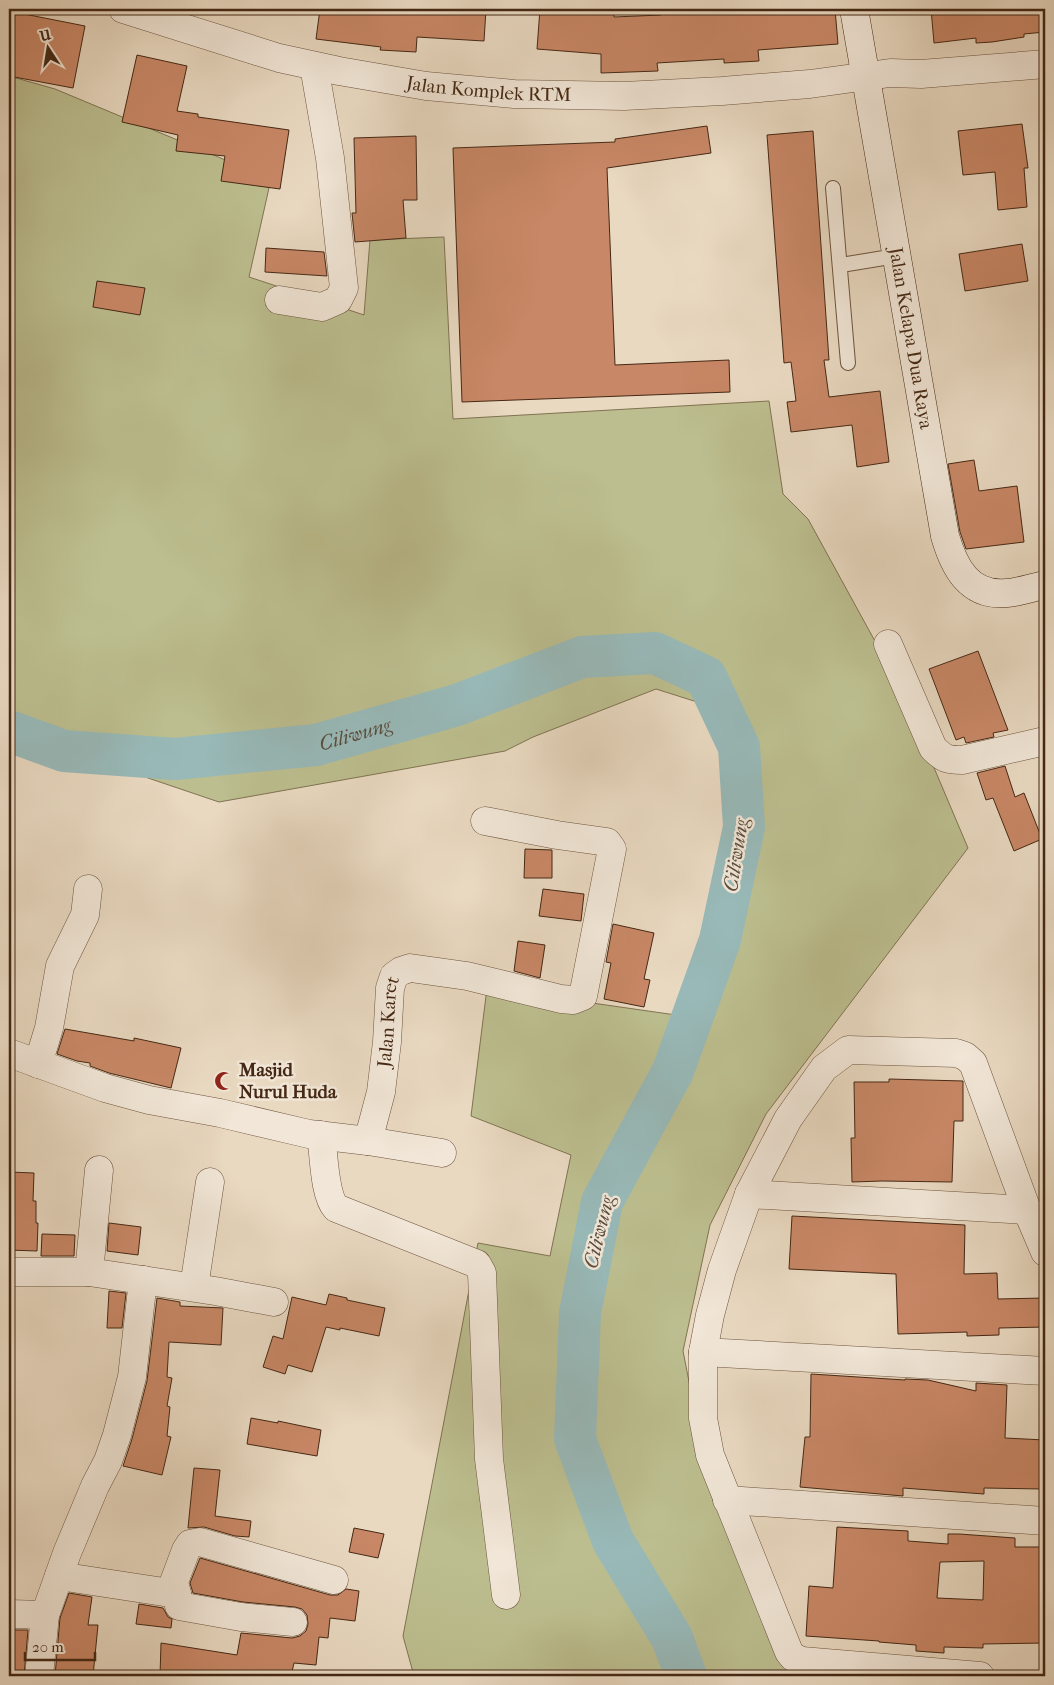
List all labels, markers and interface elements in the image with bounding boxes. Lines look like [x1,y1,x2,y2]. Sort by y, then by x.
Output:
north arrow [22,22,72,72]
text: U [37,26,53,45]
street label: Jalan Komplek RTM [403,71,571,106]
street label: Jalan Kelapa Dua Raya [884,244,937,431]
water label: Ciliwung [316,712,395,755]
water label: Ciliwung [719,816,753,893]
street label: Jalan Karet [373,973,404,1071]
place label: Masjid Nurul Huda [238,1059,338,1103]
mosque icon: Masjid Nurul Huda [213,1070,235,1092]
water label: Ciliwung [579,1192,619,1271]
scale bar [25,1630,95,1662]
text: 20 m [32,1638,64,1656]

